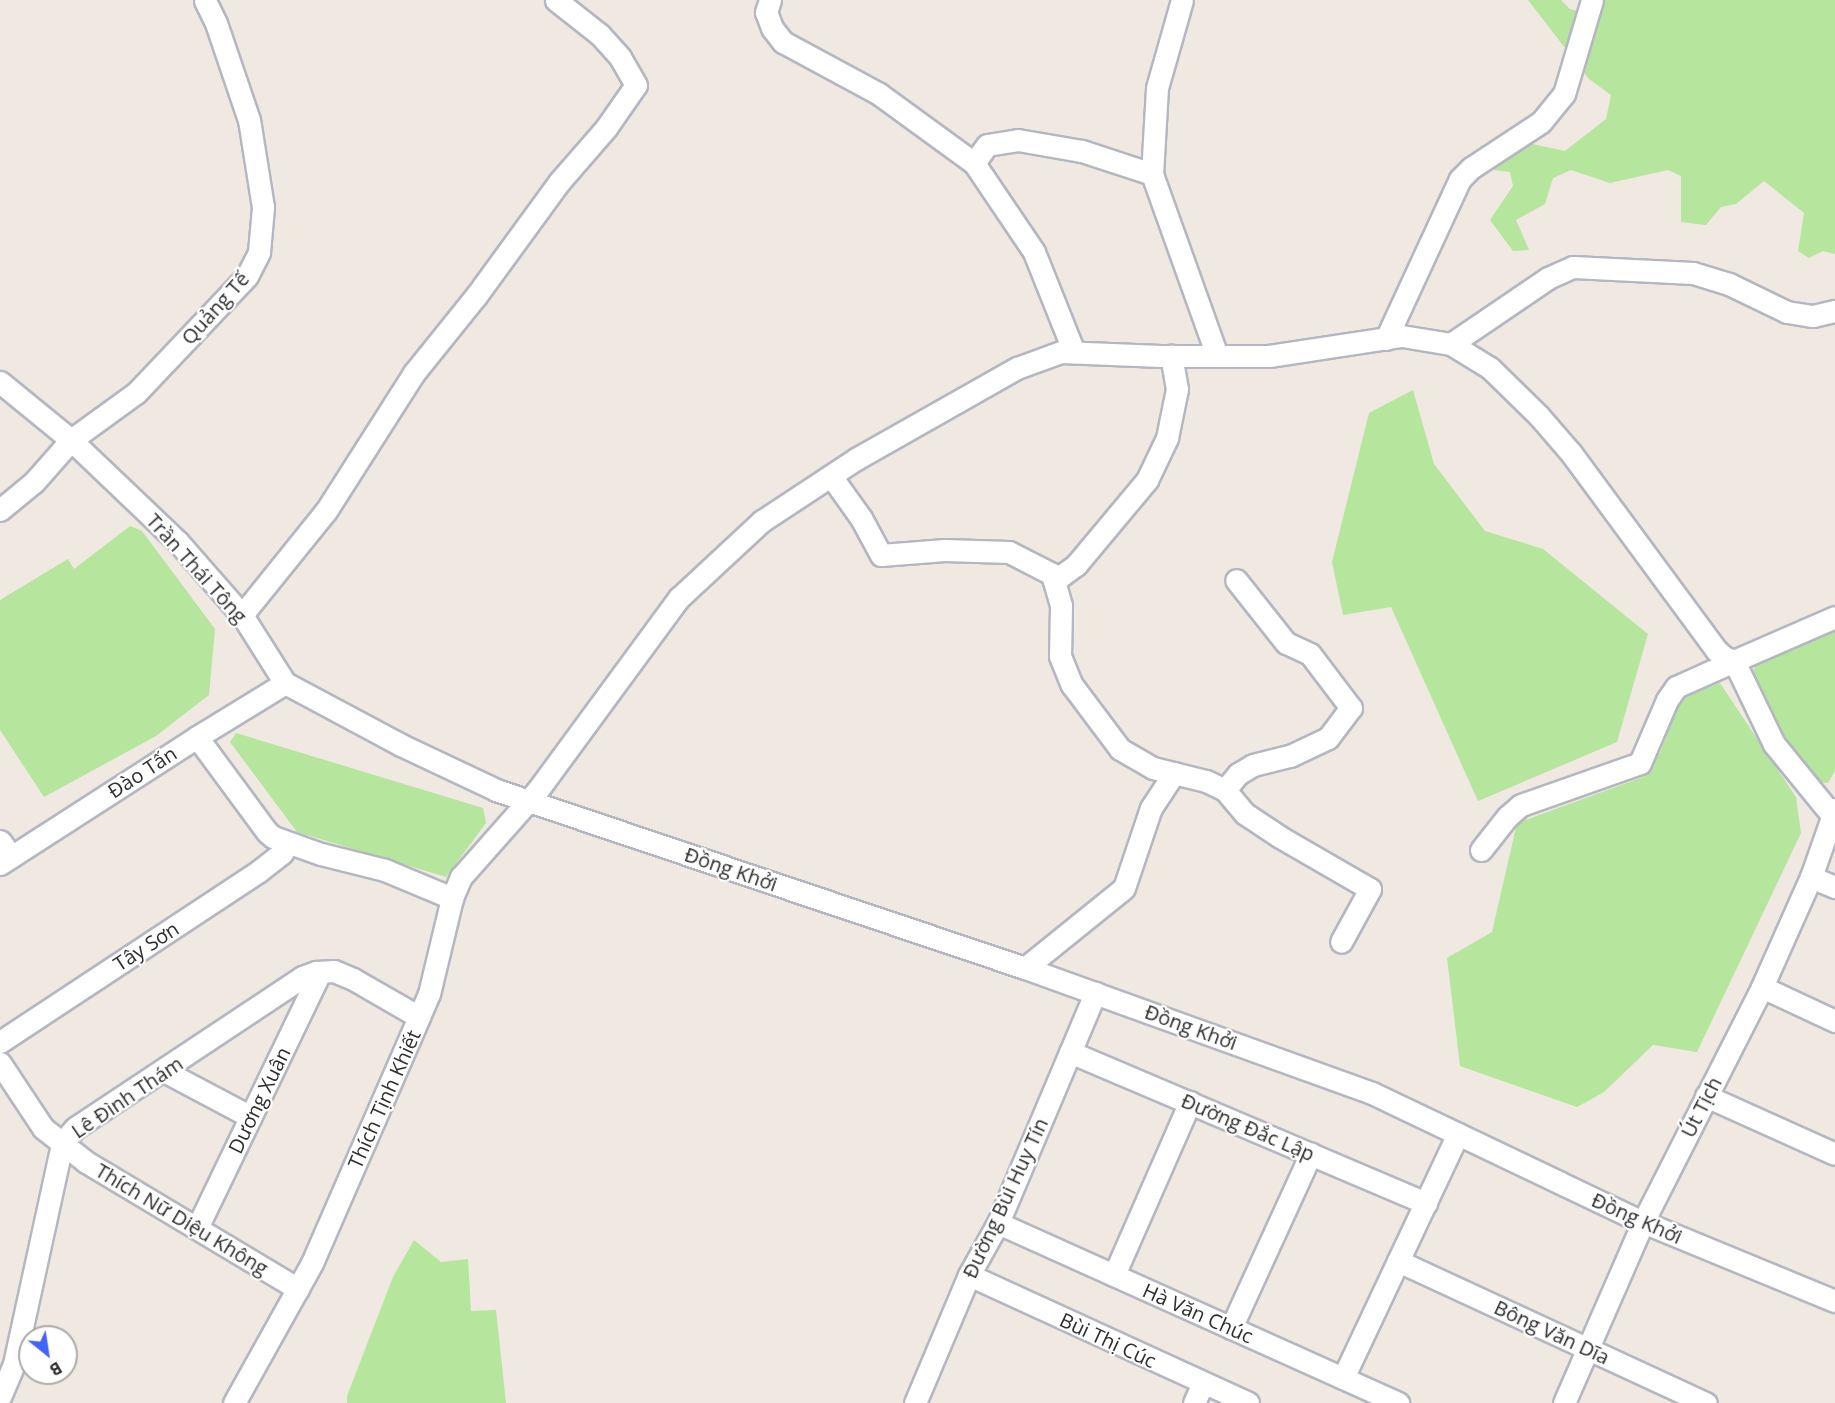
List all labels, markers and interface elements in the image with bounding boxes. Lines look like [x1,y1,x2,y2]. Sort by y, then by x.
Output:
street label: Quảng Tế [176,267,254,349]
street label: Trần Thái Tông [142,508,252,628]
street label: Đào Tấn [103,741,181,803]
street label: Đồng Khởi [681,842,781,896]
street label: Tây Sơn [109,916,183,976]
street label: Đồng Khởi [1141,999,1241,1055]
street label: Thích Tịnh Khiết [343,1026,425,1172]
street label: Dương Xuân [223,1043,295,1157]
street label: Lê Đình Thám [67,1051,187,1143]
street label: Út Tịch [1676,1073,1726,1141]
street label: Đường Đắc Lập [1178,1088,1318,1166]
street label: Đường Bùi Huy Tín [957,1114,1053,1282]
street label: Thích Nữ Diệu Không [91,1158,273,1280]
street label: Đồng Khởi [1588,1187,1686,1249]
street label: Hà Văn Chúc [1139,1278,1257,1348]
street label: Bông Văn Dĩa [1491,1295,1613,1369]
street label: Bùi Thị Cúc [1056,1307,1160,1373]
north arrow [18,1325,78,1385]
text: B [46,1357,66,1381]

